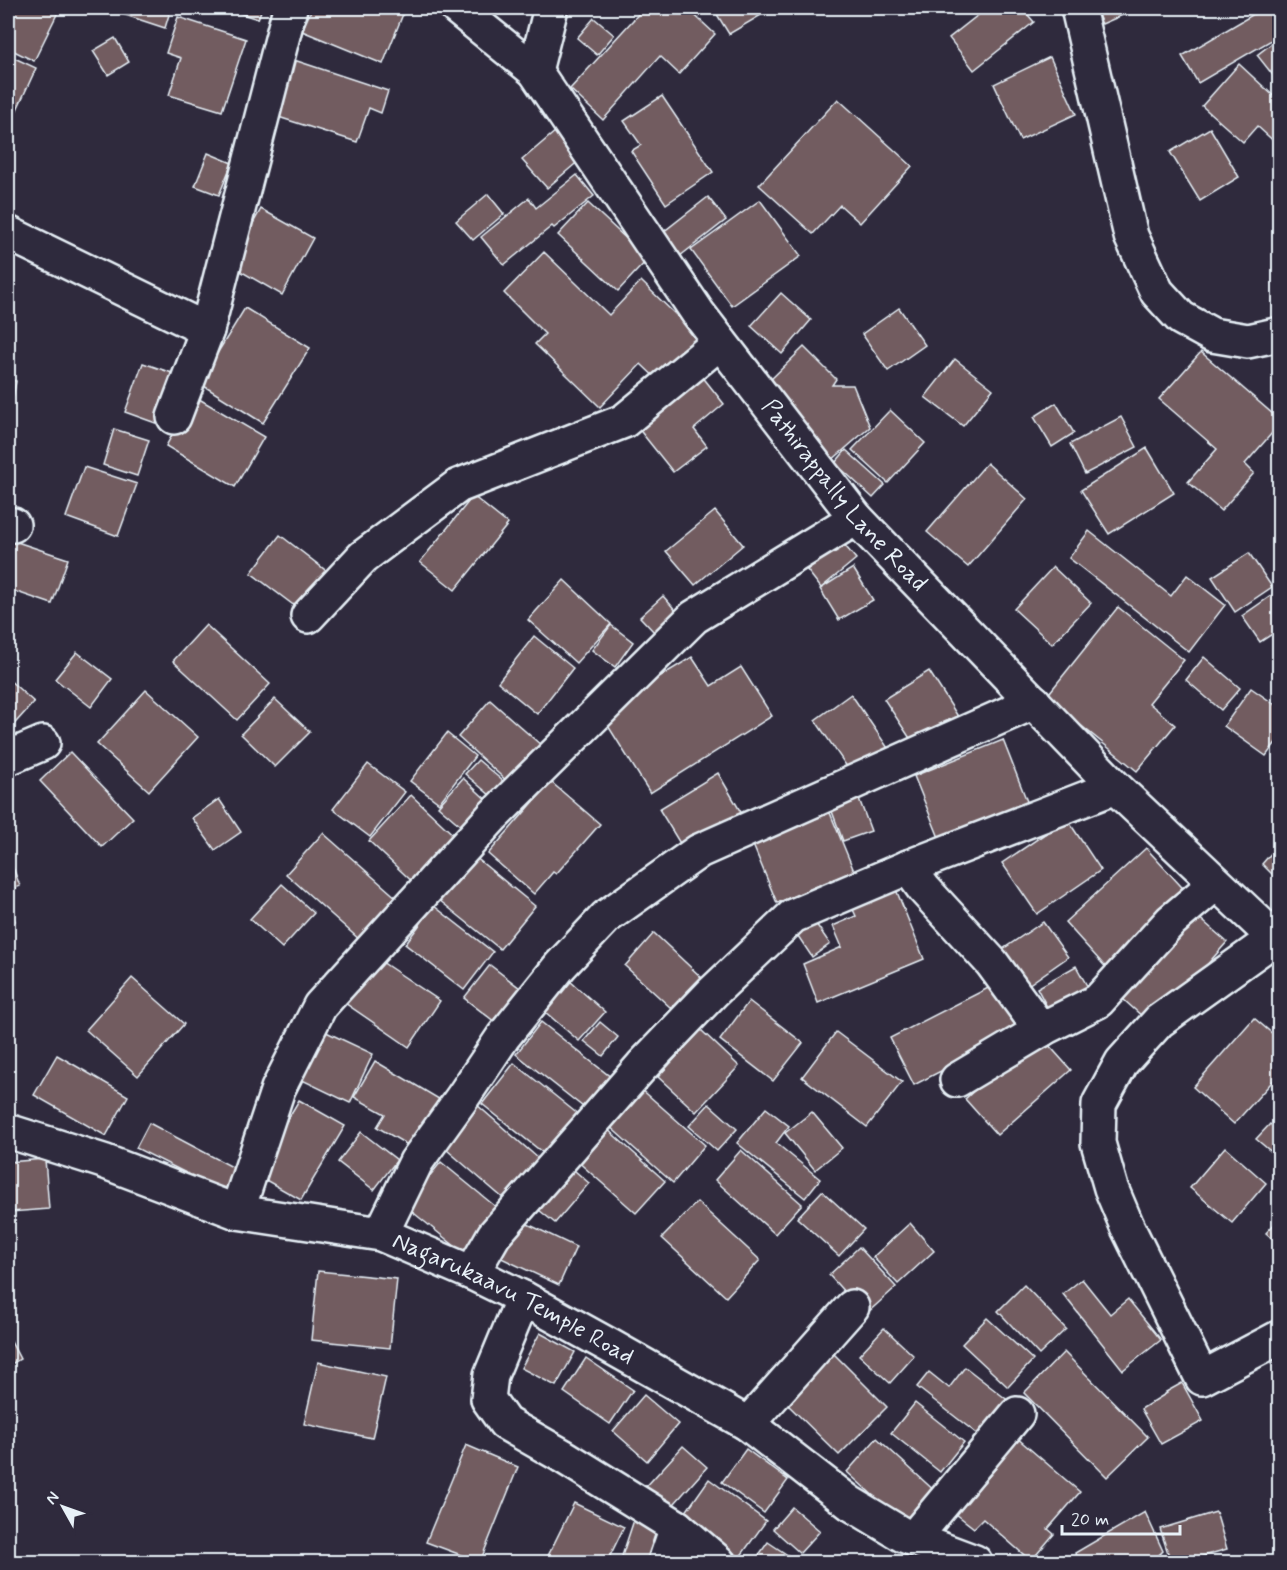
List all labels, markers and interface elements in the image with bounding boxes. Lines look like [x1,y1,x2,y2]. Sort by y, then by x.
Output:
street label: Pathirappally Lane Road [754,393,934,598]
street label: Nagarukaavu Temple Road [388,1225,640,1372]
north arrow [33,1477,93,1537]
text: N [41,1487,64,1509]
scale bar [1062,1498,1180,1536]
text: 20 m [1071,1508,1109,1532]

